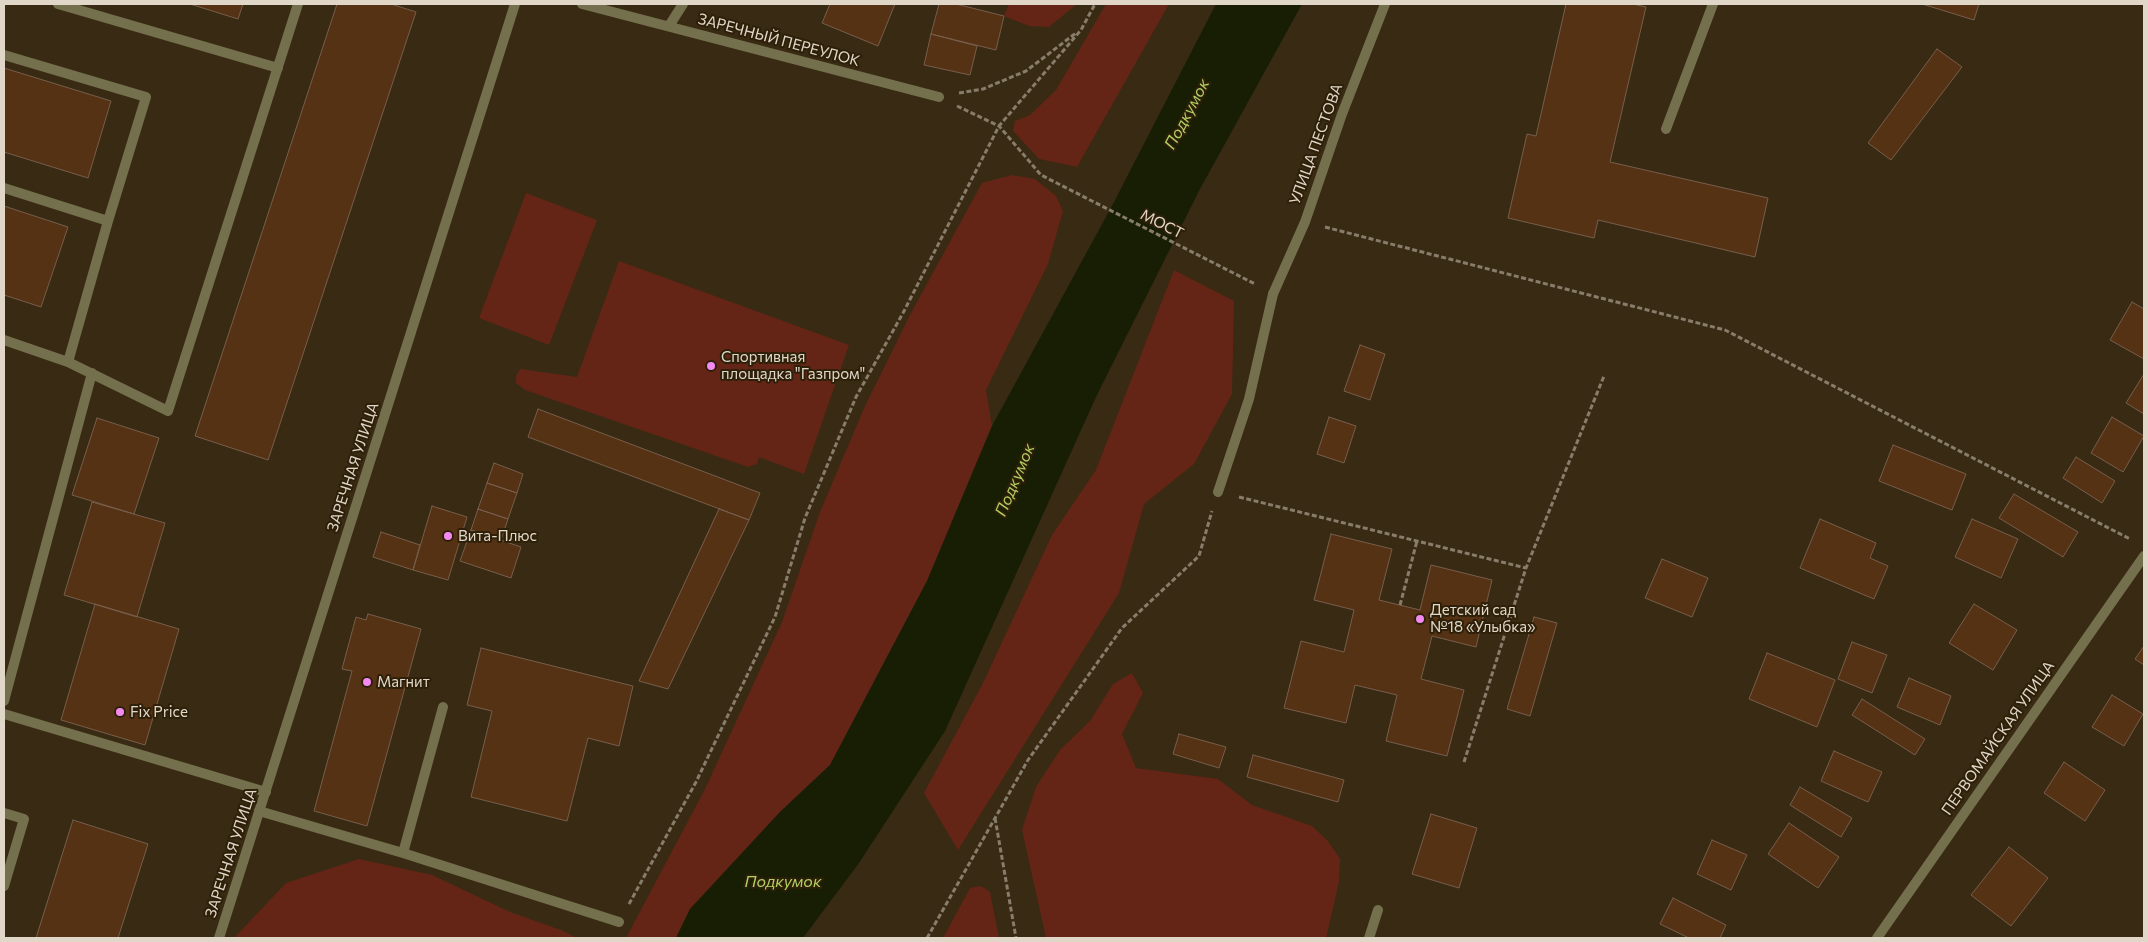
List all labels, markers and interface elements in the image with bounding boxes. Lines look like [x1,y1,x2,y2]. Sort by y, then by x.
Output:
street label: ЗАРЕЧНЫЙ ПЕРЕУЛОК [696,10,862,70]
water label: Подкумок [1160,76,1214,152]
street label: УЛИЦА ПЕСТОВА [1286,81,1346,207]
street label: МОСТ [1137,205,1187,243]
place label: Спортивная площадка "Газпром" [721,348,865,383]
marker: Спортивная площадка "Газпром" [705,360,717,372]
street label: ЗАРЕЧНАЯ УЛИЦА [324,400,382,534]
water label: Подкумок [991,441,1039,519]
place label: Вита-Плюс [458,527,537,545]
marker: Вита-Плюс [442,530,454,542]
place label: Детский сад №18 «Улыбка» [1430,601,1536,636]
marker: Детский сад №18 «Улыбка» [1414,613,1426,625]
street label: ПЕРВОМАЙСКАЯ УЛИЦА [1938,658,2058,818]
place label: Магнит [377,673,430,691]
marker: Магнит [361,676,373,688]
place label: Fix Price [130,703,188,721]
marker: Fix Price [114,706,126,718]
street label: ЗАРЕЧНАЯ УЛИЦА [202,786,260,920]
water label: Подкумок [745,872,821,892]

